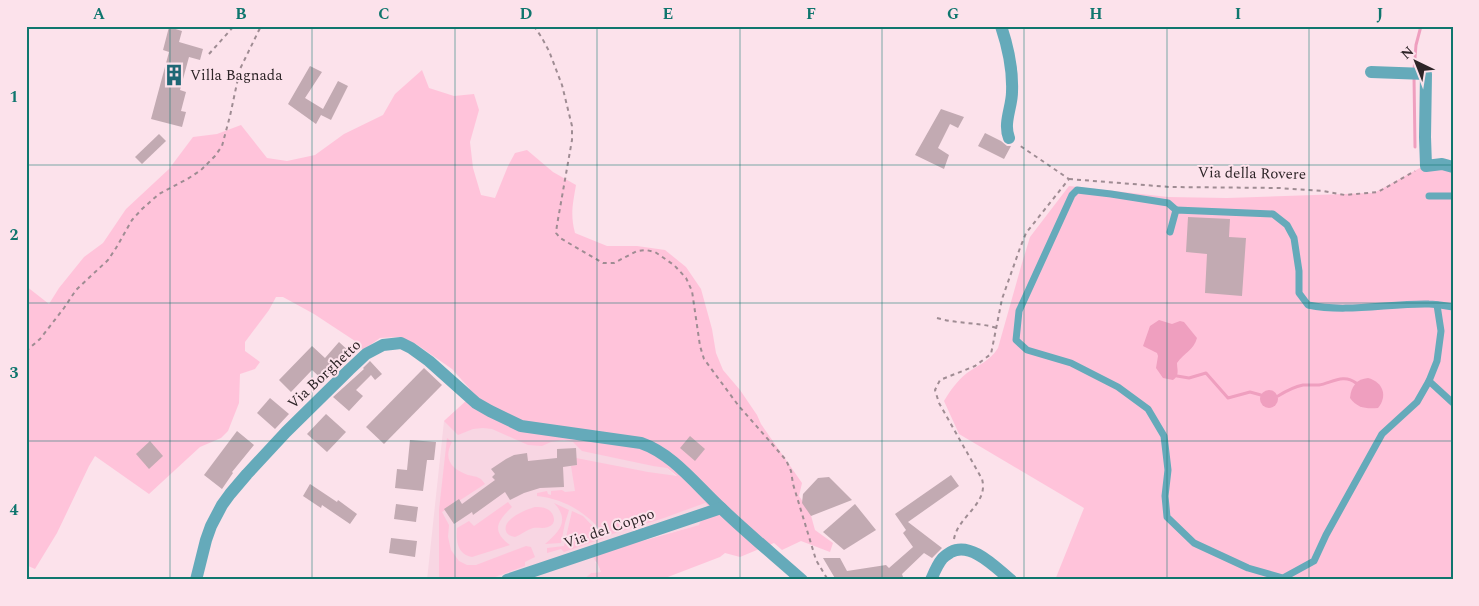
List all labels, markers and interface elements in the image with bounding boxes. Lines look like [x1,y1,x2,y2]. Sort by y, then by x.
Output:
text: A [93,2,106,26]
text: B [235,2,247,26]
text: C [378,2,390,26]
text: D [520,2,533,26]
text: E [663,2,673,26]
text: F [806,2,816,26]
text: G [947,2,959,26]
text: H [1089,2,1103,26]
text: I [1235,2,1241,26]
text: J [1377,2,1384,26]
north arrow [1392,38,1442,88]
text: N [1396,41,1419,64]
building icon: Villa Bagnada [161,62,187,88]
place label: Villa Bagnada [190,64,283,87]
text: 1 [10,85,18,109]
street label: Via della Rovere [1198,161,1306,186]
text: 2 [10,223,19,247]
street label: Via Borghetto [282,334,366,415]
text: 3 [10,361,19,385]
text: 4 [10,498,19,522]
street label: Via del Coppo [561,502,658,555]

